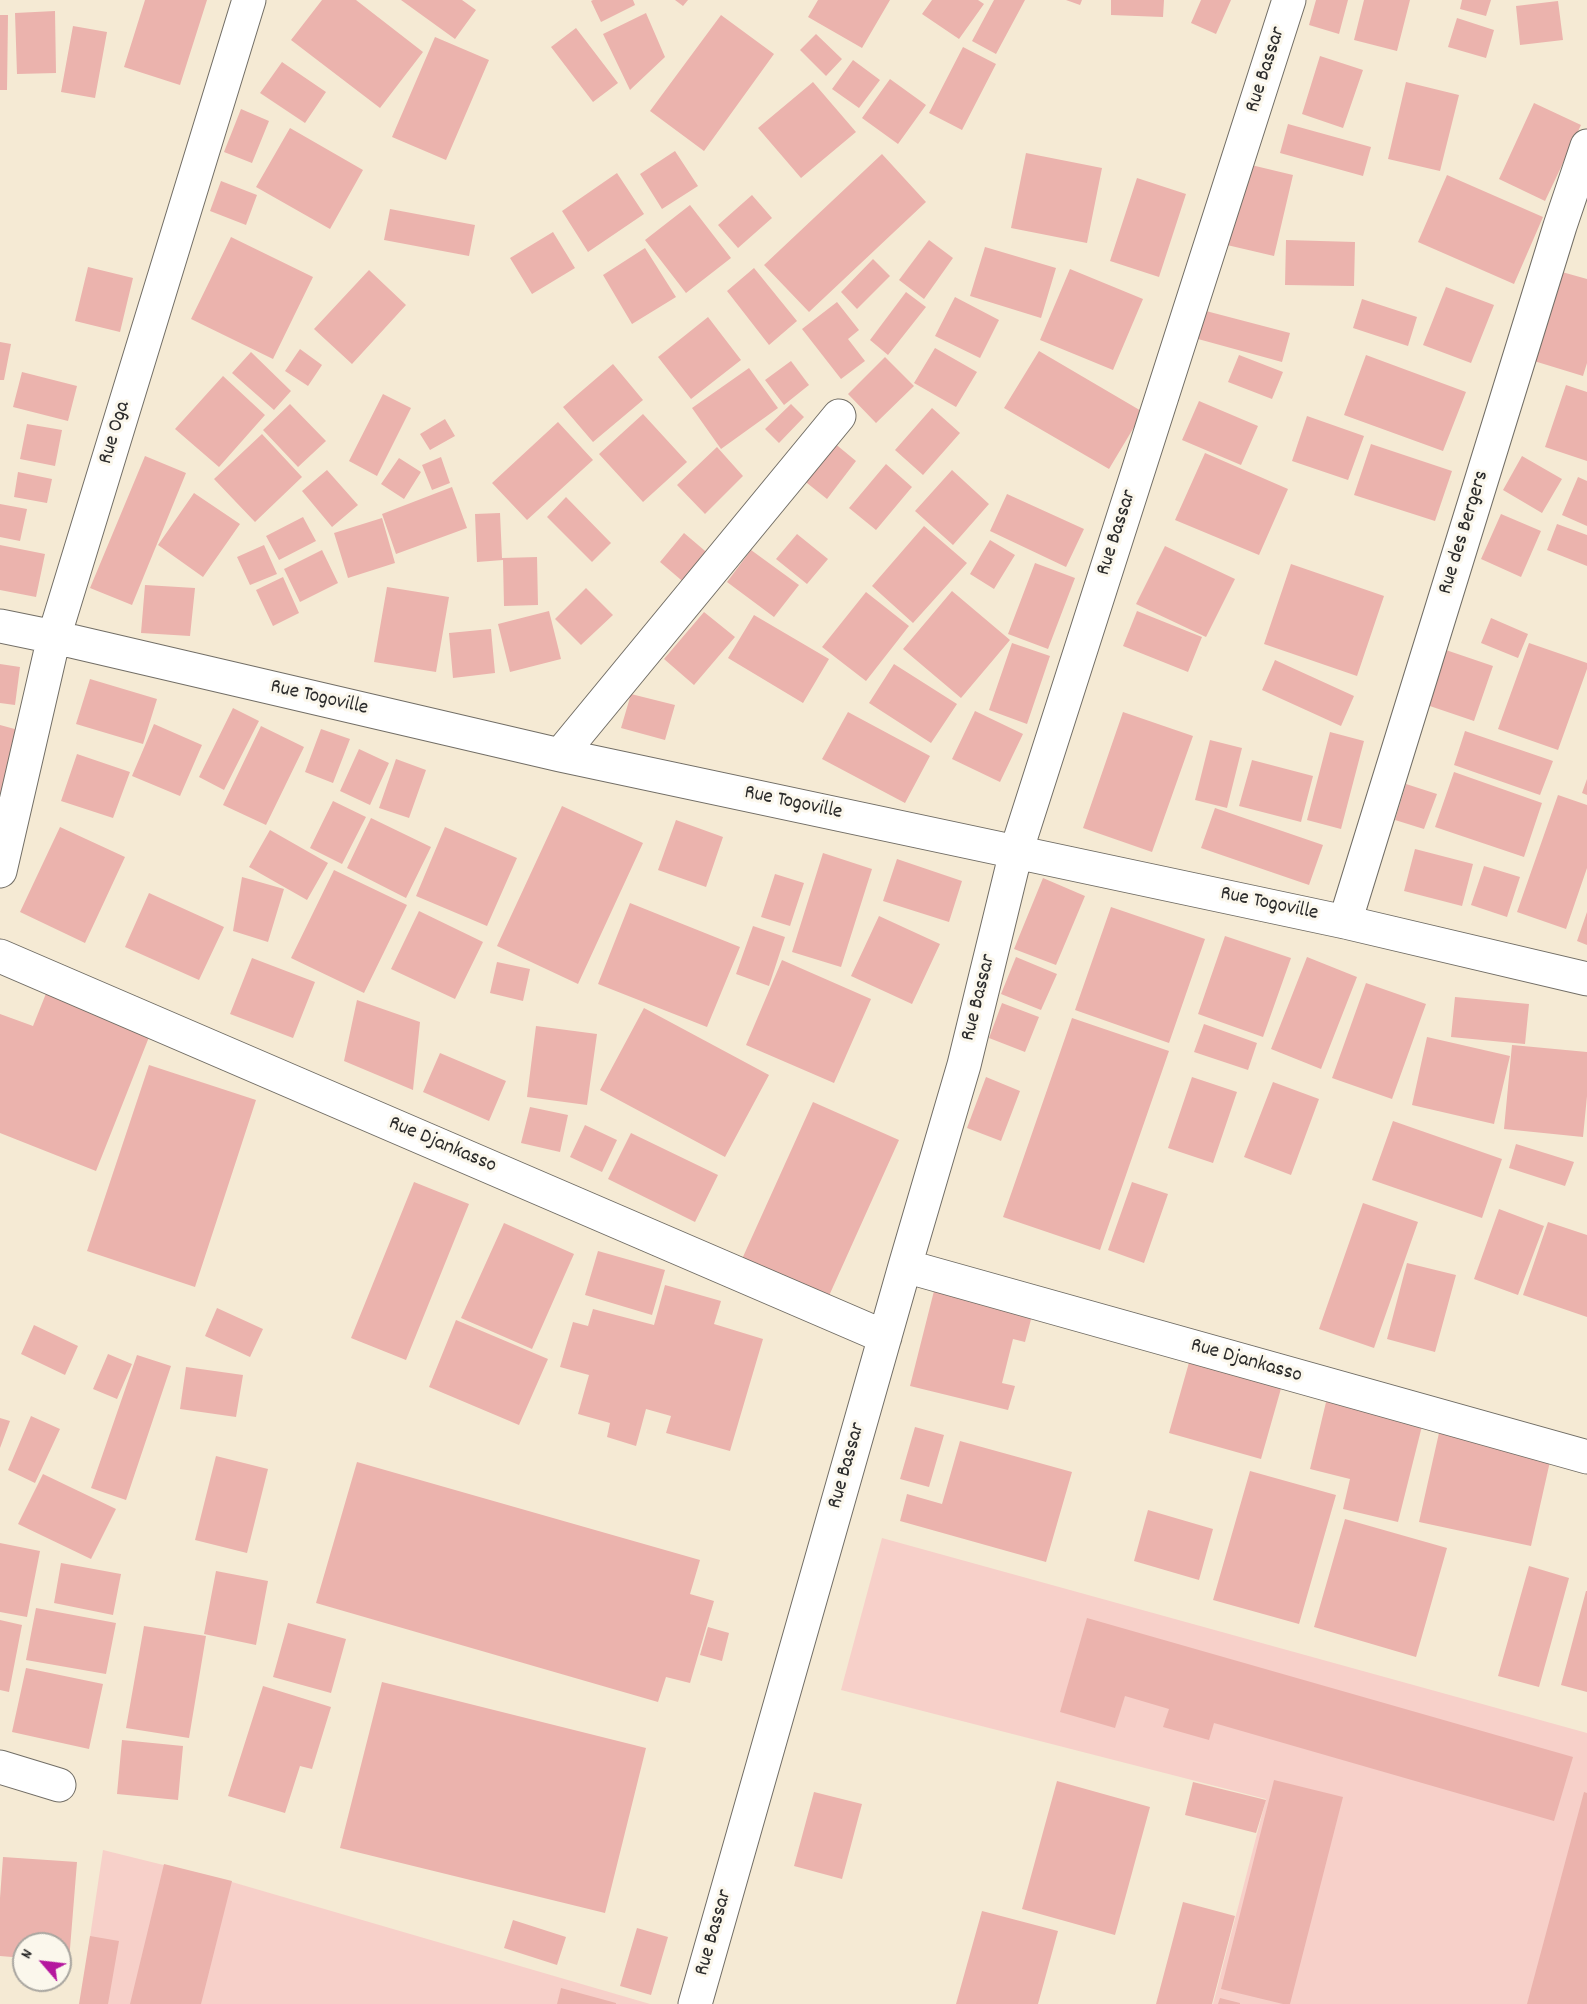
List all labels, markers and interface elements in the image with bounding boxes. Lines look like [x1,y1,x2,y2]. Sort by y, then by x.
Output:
street label: Rue Bassar [1241,24,1293,116]
street label: Rue Oga [95,399,137,467]
street label: Rue des Bergers [1434,468,1496,598]
street label: Rue Bassar [1092,487,1144,579]
street label: Rue Togoville [268,676,370,722]
street label: Rue Togoville [742,781,844,827]
street label: Rue Togoville [1218,882,1320,928]
street label: Rue Bassar [957,952,1003,1044]
street label: Rue Djankasso [384,1112,500,1180]
street label: Rue Djankasso [1187,1334,1305,1390]
street label: Rue Bassar [824,1420,872,1512]
street label: Rue Bassar [691,1887,739,1979]
north arrow [12,1932,72,1992]
text: N [15,1945,39,1963]

